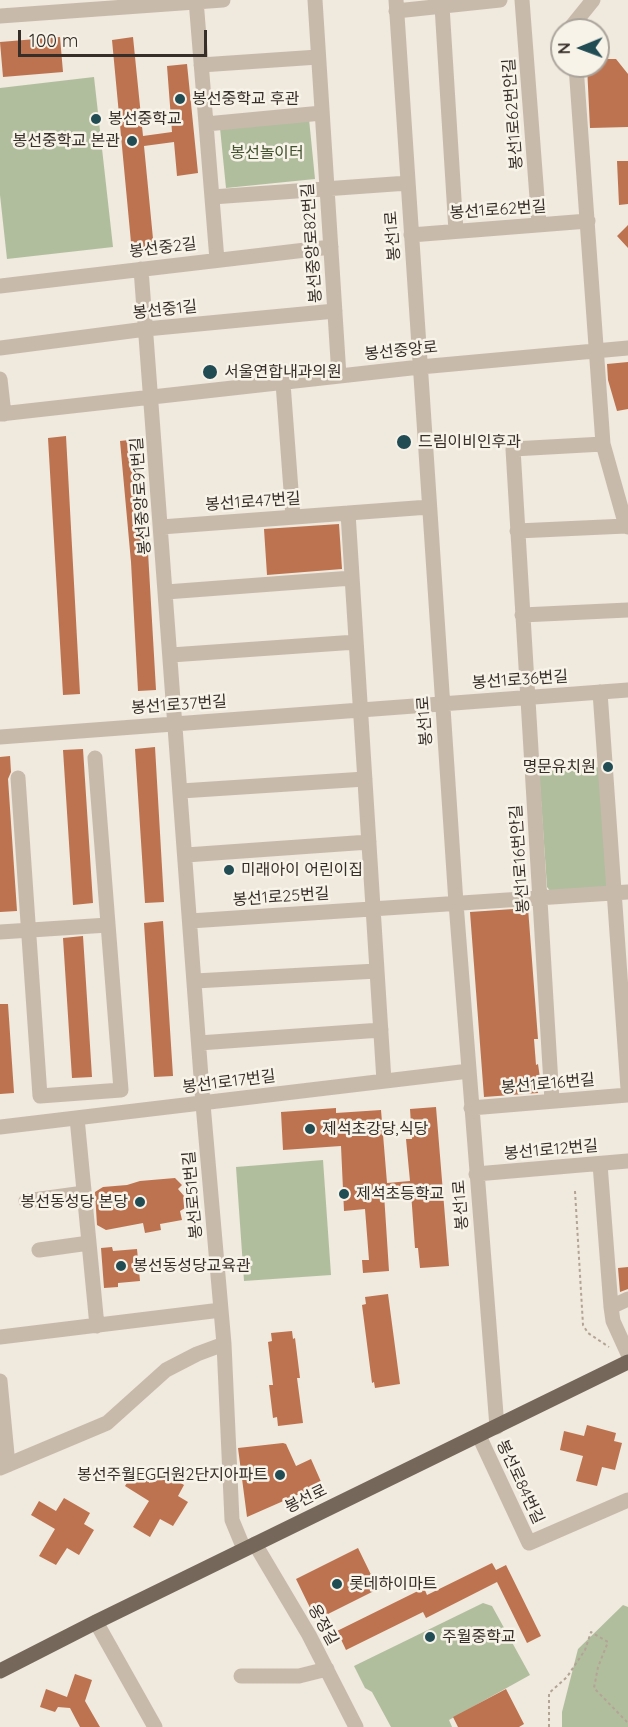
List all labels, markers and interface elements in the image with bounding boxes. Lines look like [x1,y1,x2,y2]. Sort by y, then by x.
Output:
scale bar [21,18,210,56]
north arrow [550,18,610,78]
text: 100 m [29,29,78,52]
text: N [554,42,574,54]
street label: 봉선1로62번안길 [500,58,526,170]
place label: 봉선중학교 후관 [192,89,299,109]
marker: 봉선중학교 후관 [173,92,187,106]
place label: 봉선중학교 [108,109,182,129]
marker: 봉선중학교 [89,112,103,126]
place label: 봉선중학교 본관 [13,131,120,151]
marker: 봉선중학교 본관 [125,134,139,148]
park label: 봉선놀이터 [230,143,304,163]
street label: 봉선중앙로82번길 [298,182,326,304]
street label: 봉선1로62번길 [449,197,547,223]
street label: 봉선1로 [382,210,404,262]
street label: 봉선중2길 [128,234,198,262]
street label: 봉선중1길 [132,297,198,323]
street label: 봉선중앙로 [363,338,439,364]
place label: 서울연합내과의원 [224,362,342,382]
marker: 서울연합내과의원 [201,363,219,381]
place label: 드림이비인후과 [418,432,521,452]
marker: 드림이비인후과 [395,433,413,451]
street label: 봉선중앙로91번길 [127,436,155,556]
street label: 봉선1로47번길 [205,489,301,515]
street label: 봉선1로36번길 [471,667,569,693]
street label: 봉선1로37번길 [130,692,228,718]
street label: 봉선1로 [414,695,436,747]
place label: 명문유치원 [522,757,596,777]
marker: 명문유치원 [601,760,615,774]
street label: 봉선1로16번안길 [507,804,533,914]
place label: 미래아이 어린이집 [241,860,363,880]
marker: 미래아이 어린이집 [222,863,236,877]
street label: 봉선1로25번길 [232,884,330,910]
street label: 봉선1로17번길 [181,1067,277,1097]
street label: 봉선1로16번길 [500,1070,596,1098]
place label: 제석초강당,식당 [322,1119,428,1139]
marker: 제석초강당,식당 [303,1122,317,1136]
street label: 봉선1로12번길 [503,1136,599,1164]
street label: 봉선로51번길 [180,1150,206,1240]
street label: 봉선1로 [450,1179,472,1231]
place label: 제석초등학교 [356,1184,444,1204]
marker: 제석초등학교 [337,1187,351,1201]
place label: 봉선동성당 본당 [21,1192,128,1212]
marker: 봉선동성당 본당 [133,1195,147,1209]
place label: 봉선동성당교육관 [133,1256,251,1276]
marker: 봉선동성당교육관 [114,1259,128,1273]
street label: 봉선로84번길 [492,1437,548,1527]
place label: 봉선주월EG더원2단지아파트 [77,1465,268,1485]
marker: 봉선주월EG더원2단지아파트 [273,1468,287,1482]
street label: 봉선로 [282,1481,330,1517]
place label: 롯데하이마트 [349,1574,437,1594]
marker: 롯데하이마트 [330,1577,344,1591]
street label: 옹정길 [304,1601,342,1649]
place label: 주월중학교 [442,1627,516,1647]
marker: 주월중학교 [423,1630,437,1644]

